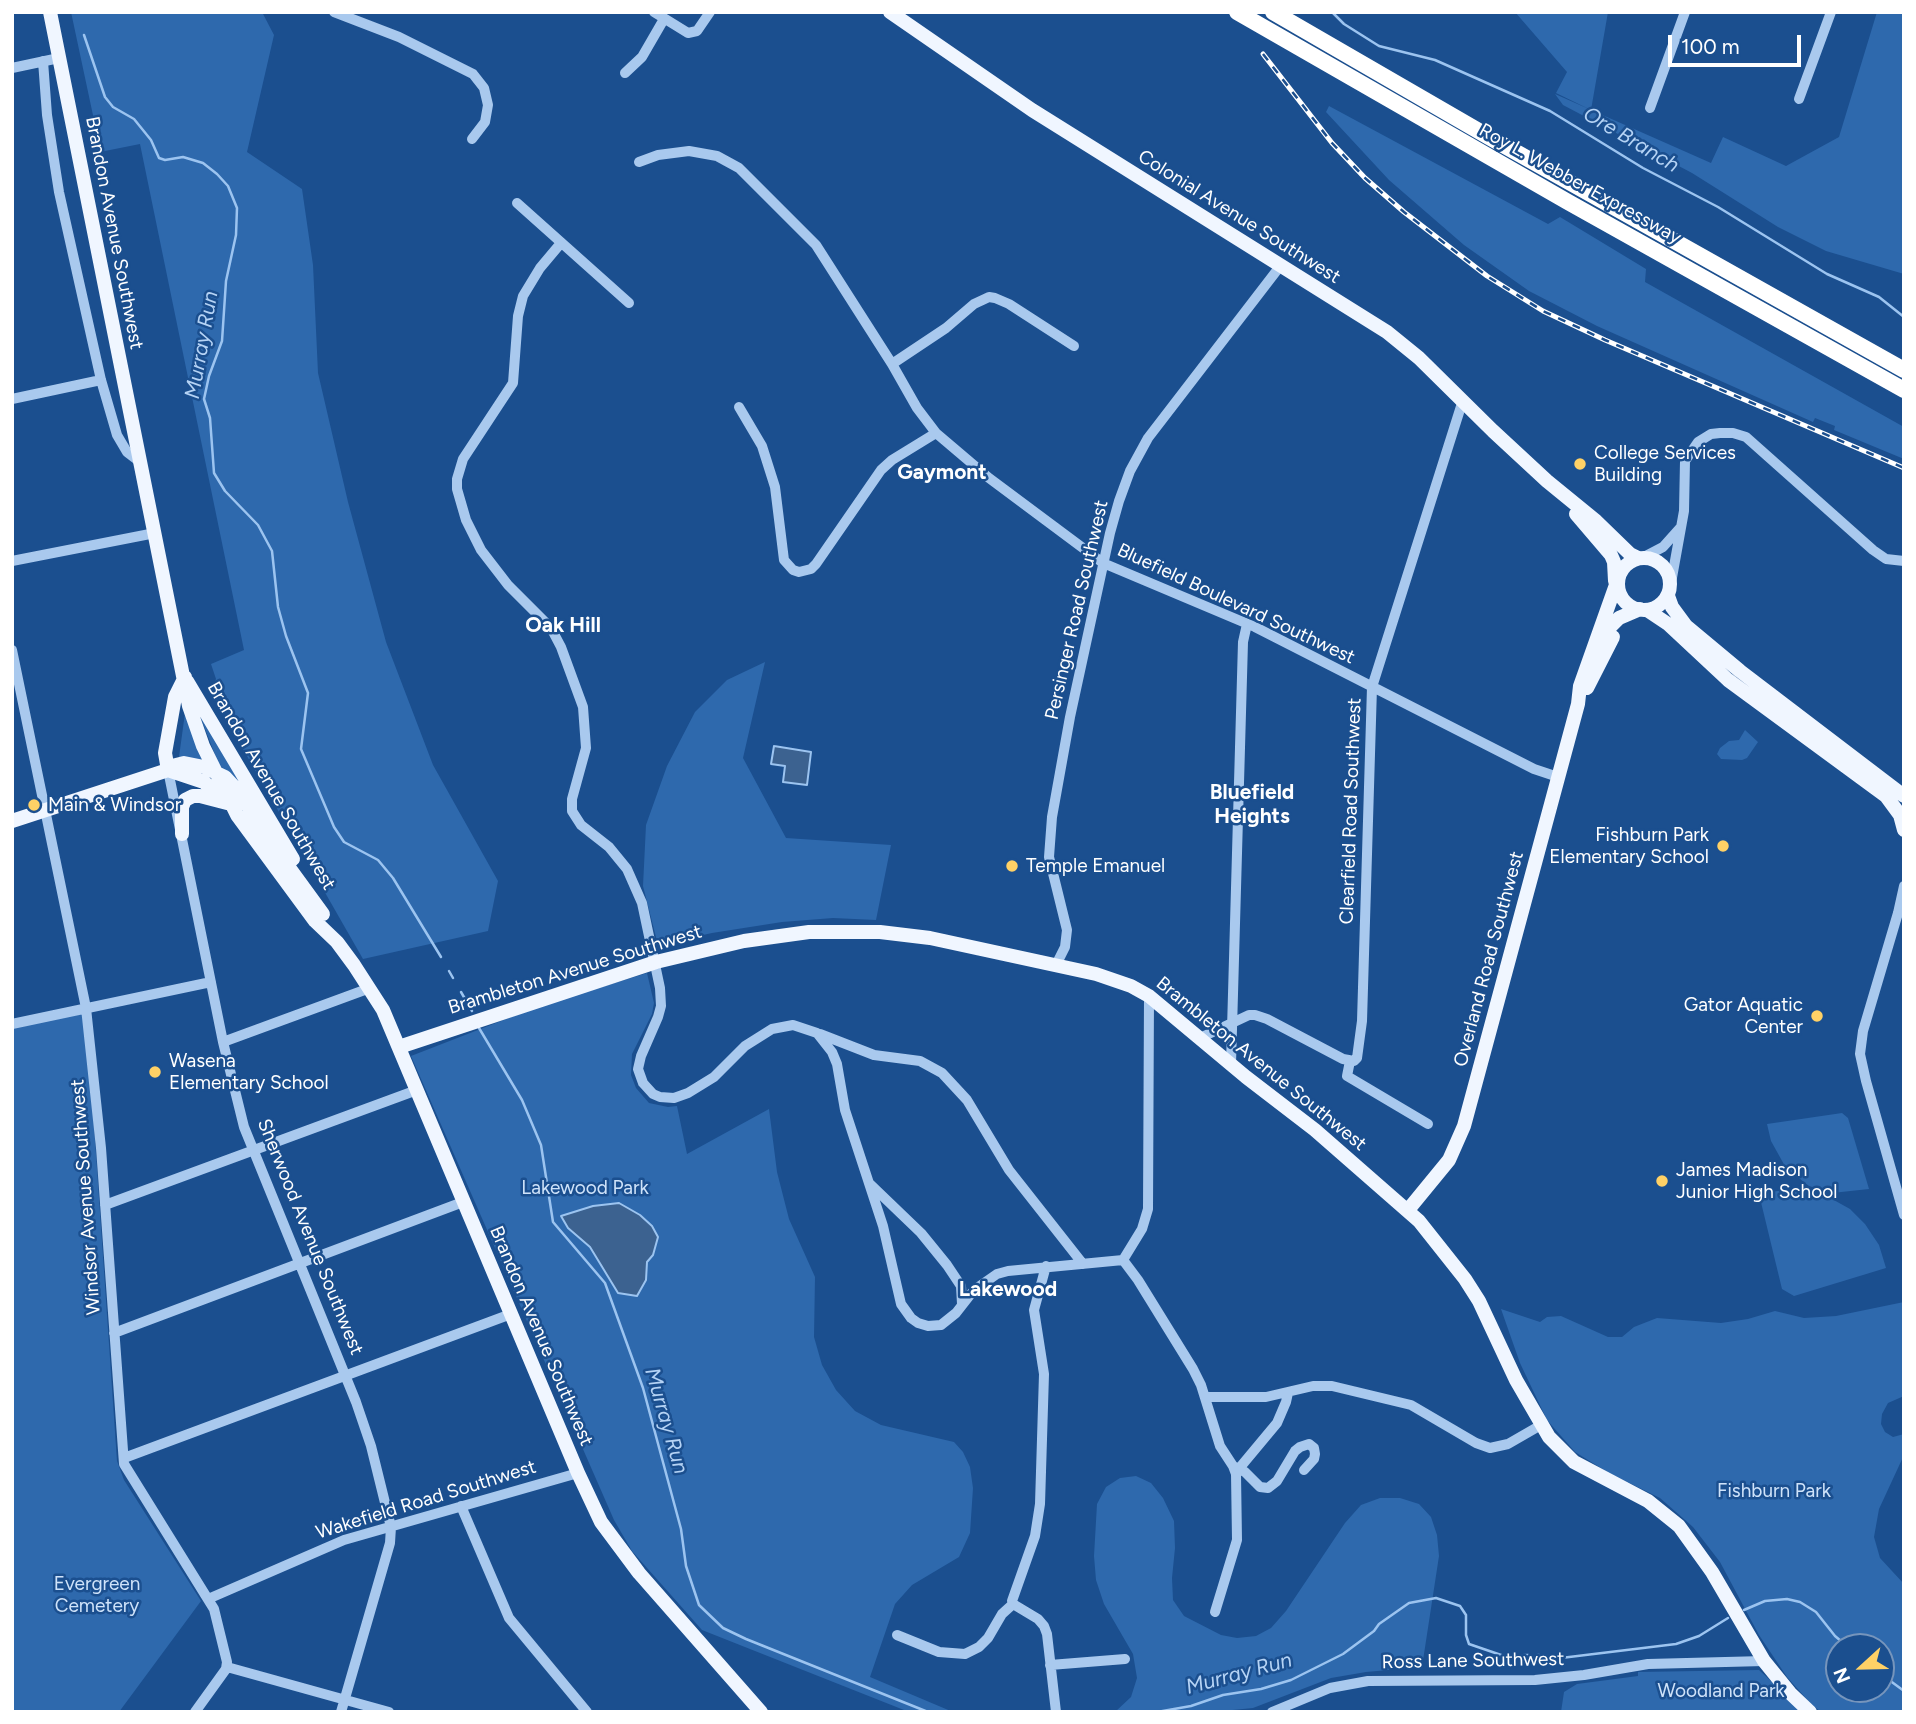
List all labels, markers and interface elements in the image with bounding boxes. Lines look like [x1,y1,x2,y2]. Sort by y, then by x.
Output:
scale bar [1671,21,1804,65]
text: 100 m [1681,34,1740,59]
water label: Ore Branch [1579,102,1683,178]
street label: Brandon Avenue Southwest [80,115,148,351]
street label: Roy L. Webber Expressway [1475,119,1685,249]
street label: Colonial Avenue Southwest [1134,145,1344,289]
water label: Murray Run [180,289,224,401]
place label: College Services Building [1594,442,1736,486]
marker: College Services Building [1572,456,1588,472]
district label: Gaymont [897,460,987,486]
street label: Persinger Road Southwest [1041,498,1113,722]
street label: Bluefield Boulevard Southwest [1113,539,1359,669]
district label: Oak Hill [525,613,601,639]
street label: Brandon Avenue Southwest [202,678,340,894]
street label: Clearfield Road Southwest [1336,697,1366,925]
district label: Bluefield Heights [1210,780,1294,830]
place label: Main & Windsor [48,794,181,816]
marker: Main & Windsor [26,797,42,813]
place label: Fishburn Park Elementary School [1549,824,1709,868]
marker: Fishburn Park Elementary School [1715,838,1731,854]
street label: Overland Road Southwest [1449,849,1529,1069]
place label: Temple Emanuel [1026,855,1165,877]
marker: Temple Emanuel [1004,858,1020,874]
street label: Brambleton Avenue Southwest [445,921,705,1019]
street label: Brambleton Avenue Southwest [1151,972,1371,1156]
place label: Gator Aquatic Center [1684,994,1803,1038]
marker: Gator Aquatic Center [1809,1008,1825,1024]
place label: Wasena Elementary School [169,1050,329,1094]
marker: Wasena Elementary School [147,1064,163,1080]
street label: Windsor Avenue Southwest [66,1078,106,1316]
street label: Sherwood Avenue Southwest [252,1116,368,1358]
place label: James Madison Junior High School [1676,1159,1837,1203]
marker: James Madison Junior High School [1654,1173,1670,1189]
park label: Lakewood Park [521,1177,649,1199]
street label: Brandon Avenue Southwest [484,1223,598,1449]
district label: Lakewood [959,1277,1057,1303]
water label: Murray Run [639,1365,693,1477]
street label: Wakefield Road Southwest [313,1456,539,1544]
park label: Fishburn Park [1717,1480,1831,1502]
park label: Evergreen Cemetery [54,1573,140,1617]
north arrow [1825,1633,1895,1703]
water label: Murray Run [1183,1648,1295,1700]
street label: Ross Lane Southwest [1382,1648,1564,1674]
text: N [1829,1664,1855,1686]
park label: Woodland Park [1657,1680,1785,1702]

